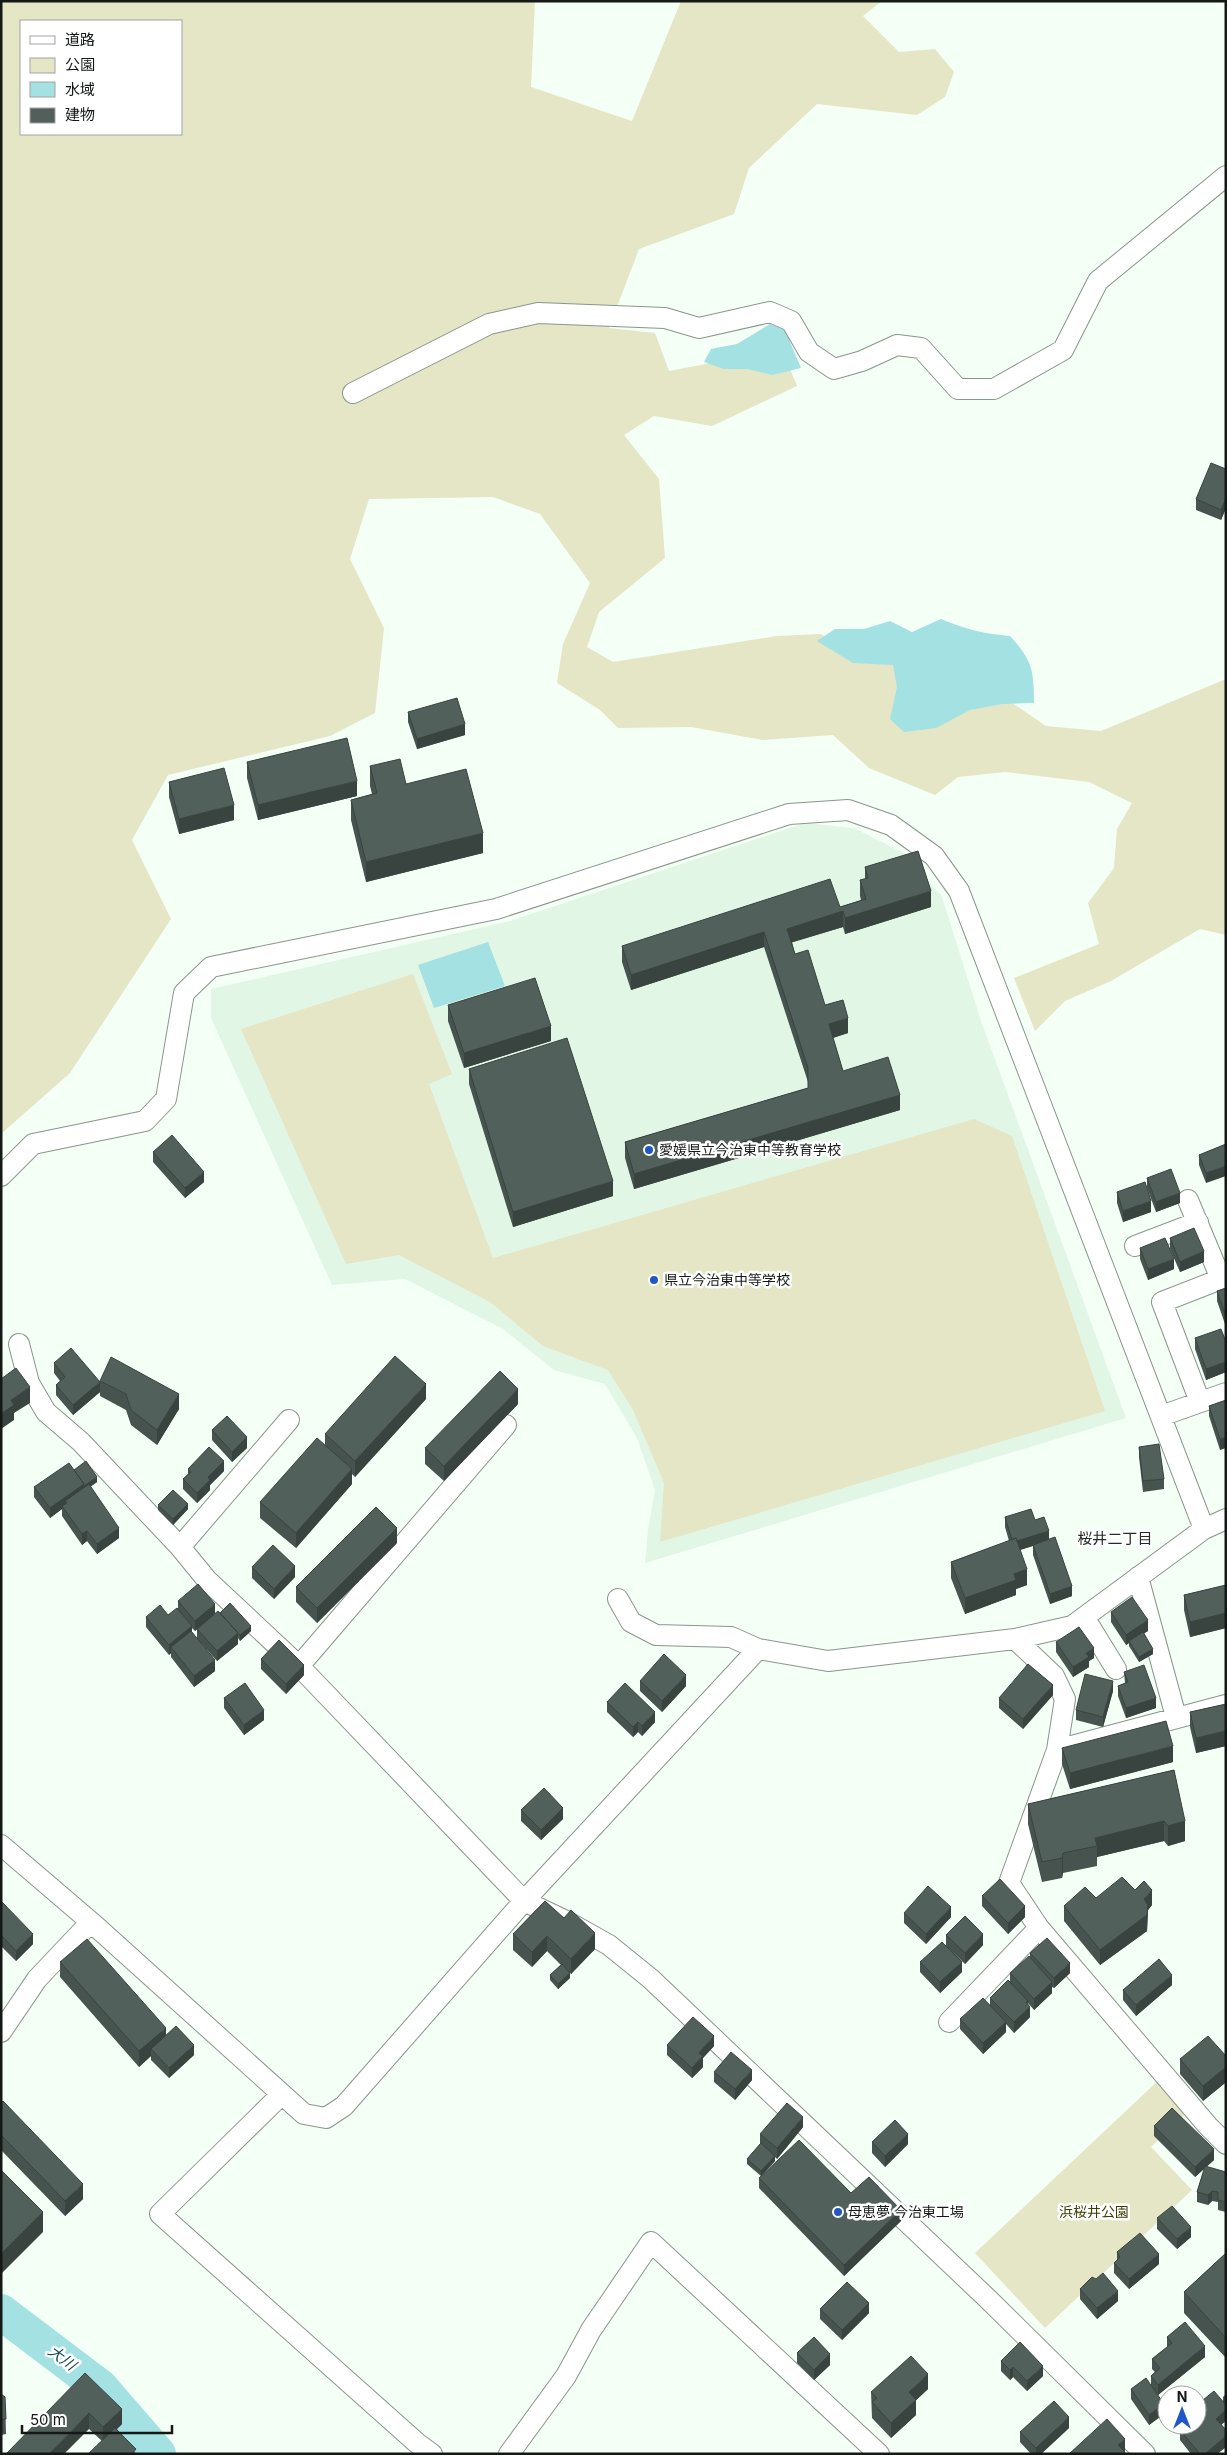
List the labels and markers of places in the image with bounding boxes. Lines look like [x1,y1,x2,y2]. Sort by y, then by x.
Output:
place label: 愛媛県立今治東中等教育学校 [659,1141,841,1158]
marker: 愛媛県立今治東中等教育学校 [643,1144,655,1156]
place label: 県立今治東中等学校 [664,1271,790,1288]
marker: 県立今治東中等学校 [648,1274,660,1286]
place label: 母恵夢 今治東工場 [848,2203,964,2220]
marker: 母恵夢 今治東工場 [832,2206,844,2218]

